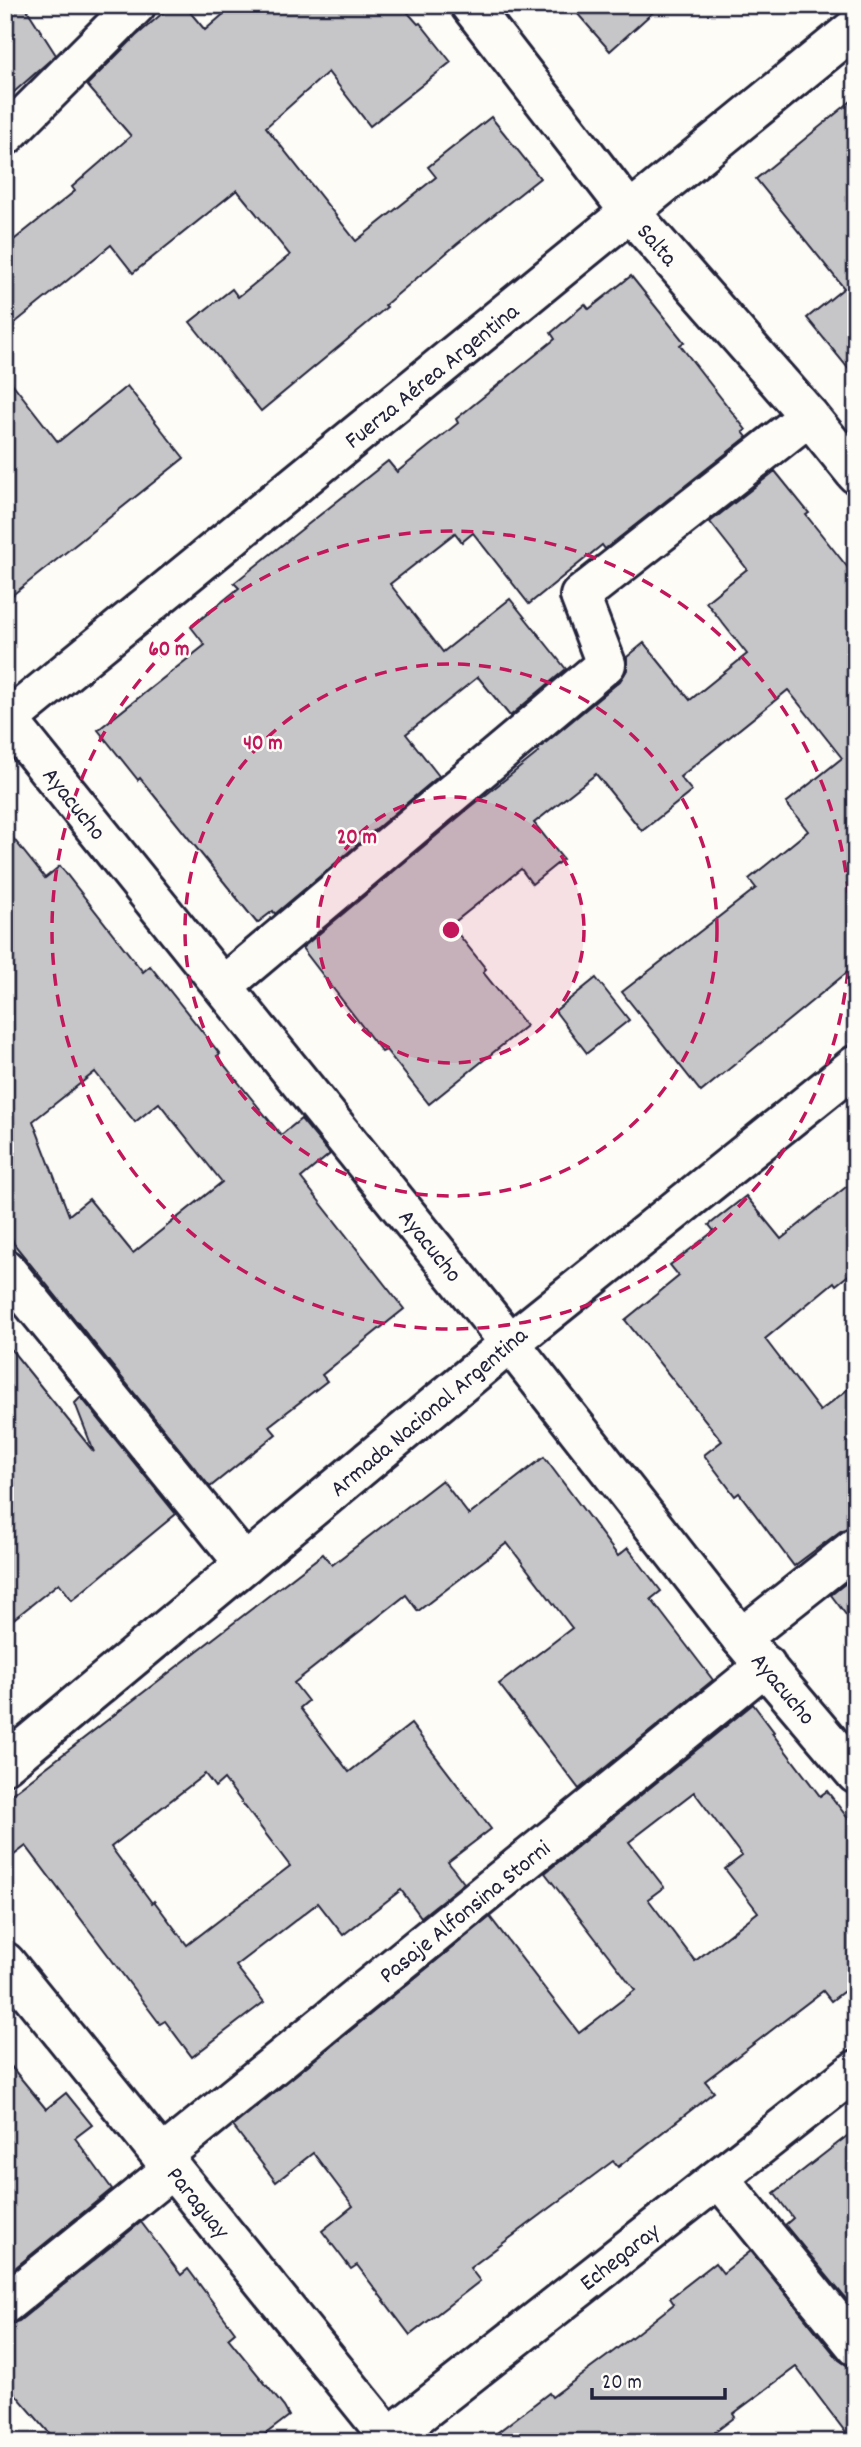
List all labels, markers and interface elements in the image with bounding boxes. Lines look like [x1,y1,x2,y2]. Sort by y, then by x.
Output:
street label: Salta [627,217,685,276]
street label: Fuerza Aérea Argentina [338,296,528,458]
text: 60 m [149,636,189,666]
text: 40 m [243,730,283,760]
street label: Ayacucho [33,761,113,849]
text: 20 m [337,824,377,854]
centre of rings [439,918,463,942]
street label: Ayacucho [389,1203,469,1291]
street label: Armada Nacional Argentina [324,1320,537,1506]
street label: Ayacucho [741,1646,822,1734]
street label: Pasaje Alfonsina Storni [373,1833,559,1993]
street label: Paraguay [157,2160,237,2248]
street label: Echegaray [573,2215,669,2301]
scale bar [592,2356,724,2400]
text: 20 m [602,2369,642,2399]

